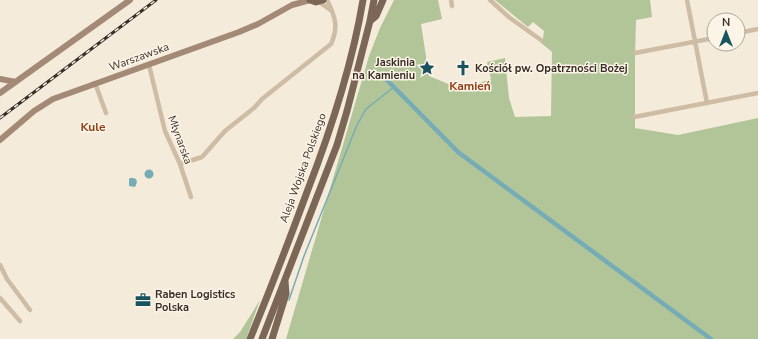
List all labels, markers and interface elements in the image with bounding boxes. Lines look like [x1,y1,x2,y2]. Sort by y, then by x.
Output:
north arrow [706,12,746,52]
text: N [722,15,730,30]
street label: Warszawska [107,39,171,75]
place label: Jaskinia na Kamieniu [352,55,415,83]
place icon: Jaskinia na Kamieniu [418,59,436,77]
church icon: Kościół pw. Opatrzności Bożej [454,59,472,77]
place label: Kościół pw. Opatrzności Bożej [475,61,628,76]
district label: Kamień [449,78,491,94]
street label: Aleja Wojska Polskiego [276,111,330,225]
street label: Młynarska [164,114,196,167]
district label: Kule [80,119,106,135]
place label: Raben Logistics Polska [155,287,235,315]
office icon: Raben Logistics Polska [134,291,152,309]

